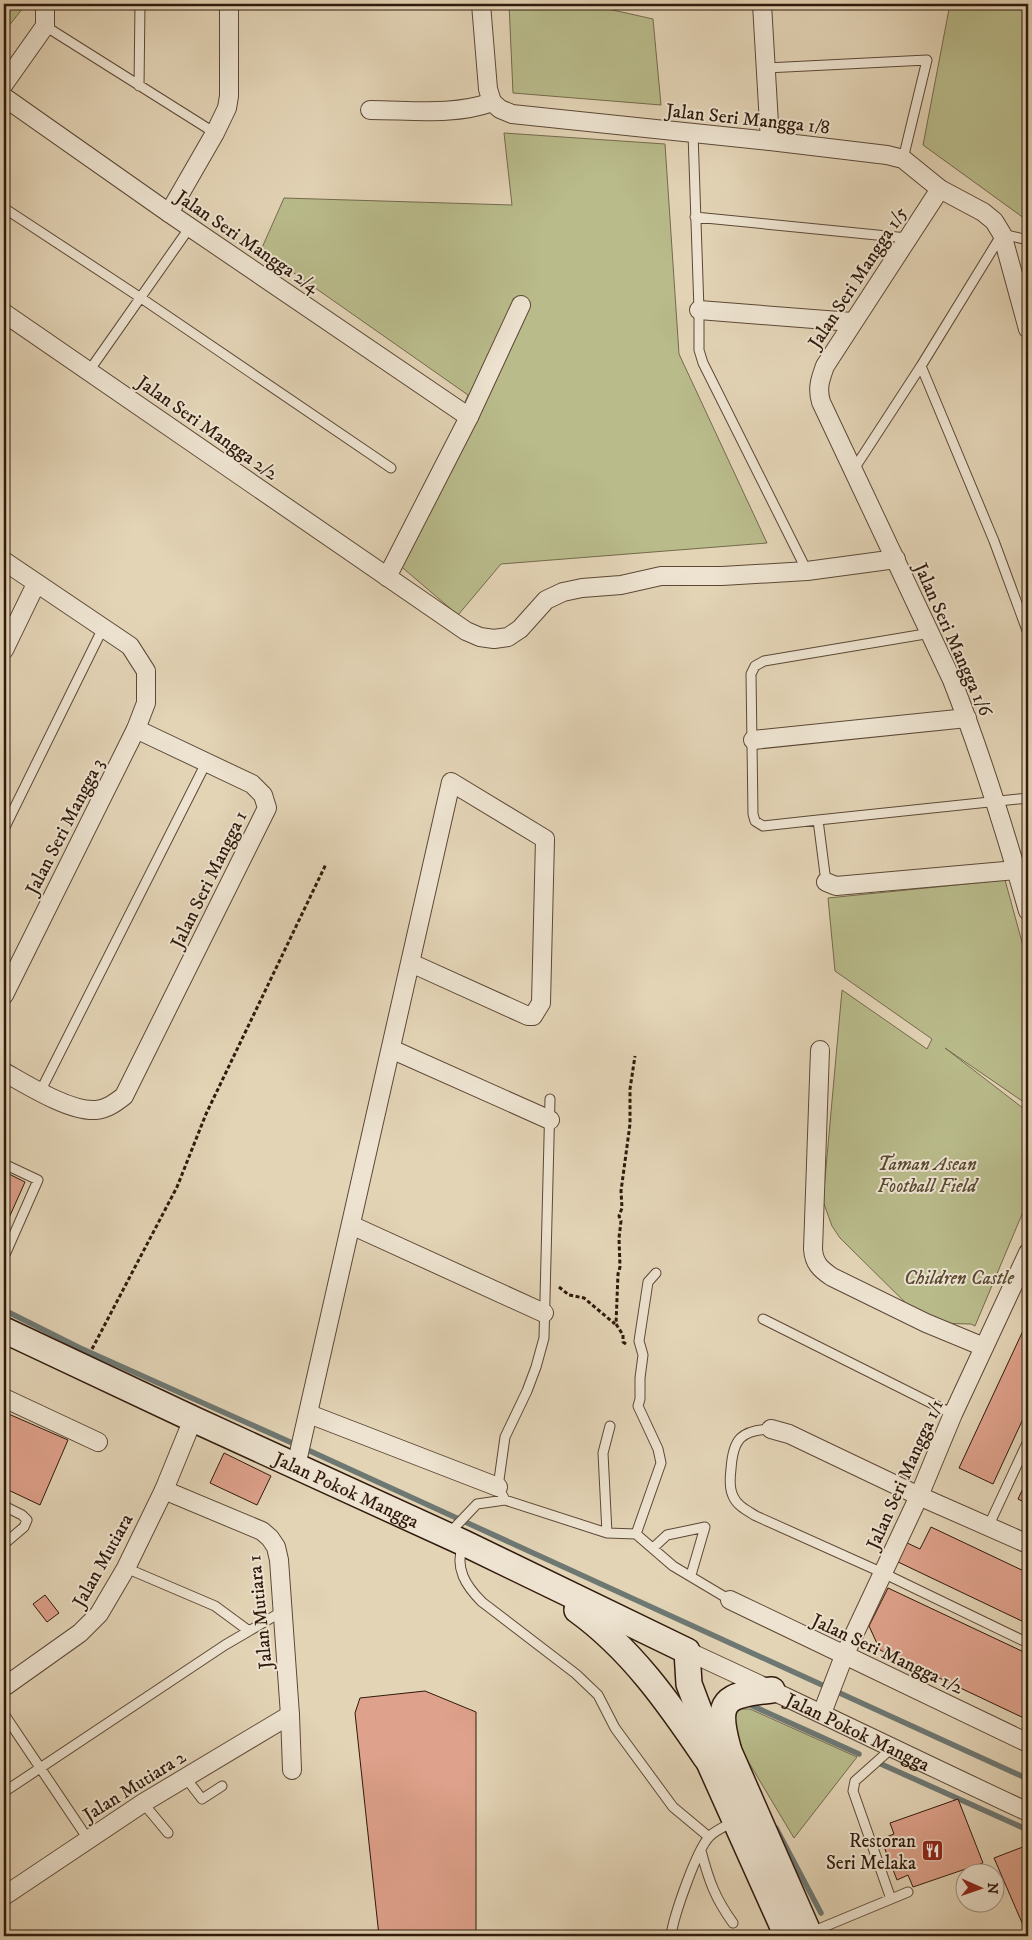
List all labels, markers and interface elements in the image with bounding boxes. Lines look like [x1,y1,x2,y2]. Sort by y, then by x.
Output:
street label: Jalan Seri Mangga 1/8 [663,99,831,140]
street label: Jalan Seri Mangga 2/4 [169,185,324,299]
street label: Jalan Seri Mangga 1/5 [803,202,913,355]
street label: Jalan Seri Mangga 2/2 [131,370,283,486]
street label: Jalan Seri Mangga 1/6 [908,558,997,721]
street label: Jalan Seri Mangga 3 [20,755,110,901]
street label: Jalan Seri Mangga 1 [165,807,253,954]
park label: Taman Asean Football Field [877,1153,979,1198]
park label: Children Castle [904,1267,1014,1290]
street label: Jalan Seri Mangga 1/1 [861,1396,949,1555]
street label: Jalan Pokok Mangga [268,1447,422,1534]
street label: Jalan Mutiara [67,1510,138,1613]
street label: Jalan Mutiara 1 [243,1554,278,1672]
street label: Jalan Seri Mangga 1/2 [806,1608,967,1700]
street label: Jalan Pokok Mangga [780,1688,933,1777]
street label: Jalan Mutiara 2 [77,1745,191,1828]
place label: Restoran Seri Melaka [826,1830,916,1875]
restaurant icon: Restoran Seri Melaka [920,1839,944,1863]
north arrow [954,1862,1004,1912]
text: N [983,1882,1001,1895]

